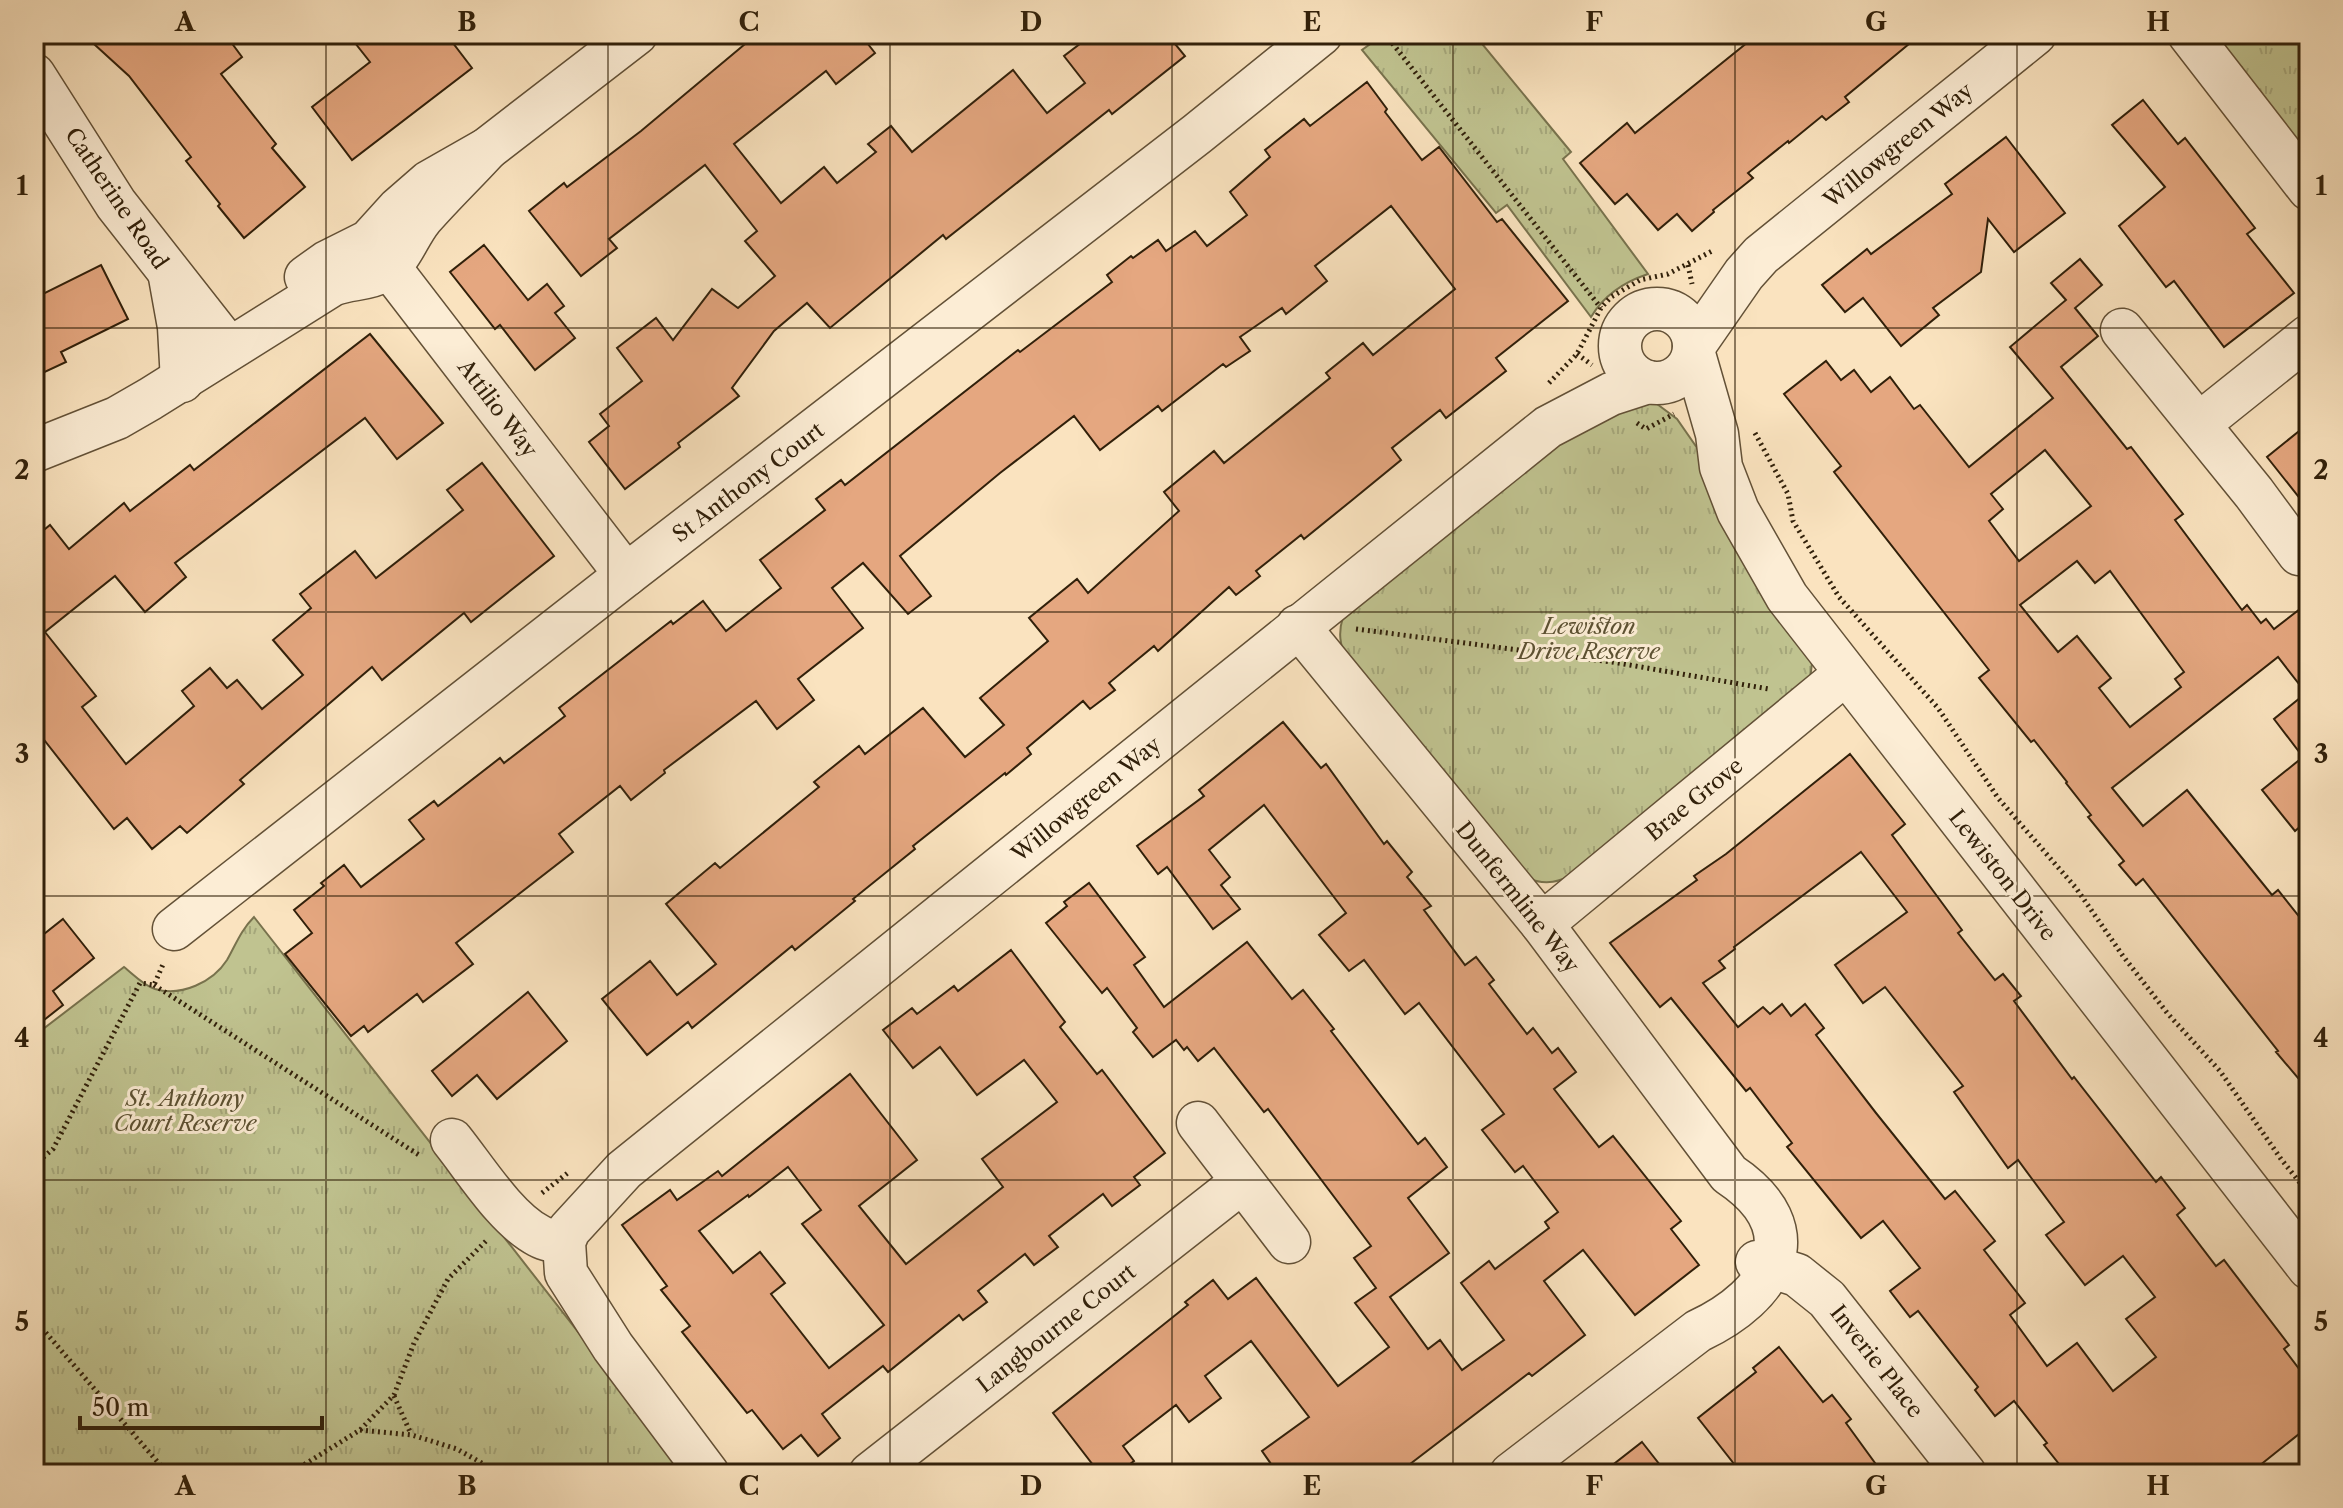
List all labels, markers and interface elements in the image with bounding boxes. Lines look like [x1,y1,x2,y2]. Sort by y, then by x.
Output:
text: A [174,6,196,38]
text: B [457,6,477,38]
text: C [739,6,759,38]
text: D [1020,6,1042,38]
text: E [1303,6,1321,38]
text: F [1585,6,1603,38]
text: G [1865,6,1887,38]
text: H [2146,6,2170,38]
street label: Willowgreen Way [1818,77,1979,214]
street label: Catherine Road [59,122,174,274]
text: 1 [16,170,28,202]
text: 1 [2315,170,2327,202]
street label: Attilio Way [451,353,544,463]
street label: St Anthony Court [667,417,830,548]
text: 2 [14,454,30,486]
text: 2 [2313,454,2329,486]
park label: Lewiston Drive Reserve [1516,613,1661,665]
street label: Willowgreen Way [1006,731,1167,868]
text: 3 [15,738,29,770]
text: 3 [2314,738,2328,770]
street label: Brae Grove [1640,752,1748,847]
street label: Lewiston Drive [1943,804,2062,946]
street label: Dunfermline Way [1450,816,1586,979]
text: 4 [14,1022,30,1054]
text: 4 [2313,1022,2329,1054]
park label: St. Anthony Court Reserve [114,1085,258,1137]
street label: Langbourne Court [972,1258,1141,1399]
street label: Inverie Place [1824,1299,1929,1423]
text: 5 [15,1306,29,1338]
text: 5 [2314,1306,2328,1338]
scale bar [80,1380,322,1430]
text: 50 m [92,1393,149,1422]
text: A [174,1470,196,1502]
text: B [457,1470,477,1502]
text: C [739,1470,759,1502]
text: D [1020,1470,1042,1502]
text: E [1303,1470,1321,1502]
text: F [1585,1470,1603,1502]
text: G [1865,1470,1887,1502]
text: H [2146,1470,2170,1502]

